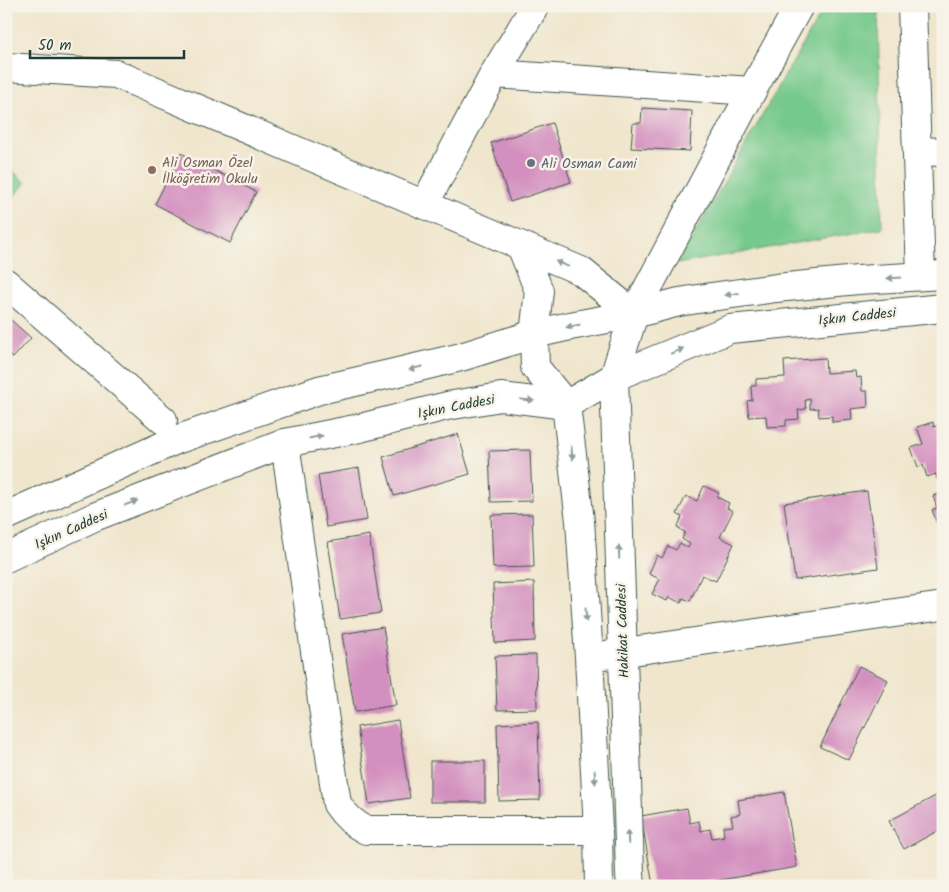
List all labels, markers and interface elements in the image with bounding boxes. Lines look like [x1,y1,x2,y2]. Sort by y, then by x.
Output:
scale bar [30,28,184,60]
text: 50 m [38,34,72,58]
place label: Ali Osman Özel İlköğretim Okulu [162,152,258,190]
place label: Ali Osman Cami [541,153,637,175]
marker: Ali Osman Cami [525,157,537,169]
marker: Ali Osman Özel İlköğretim Okulu [146,164,158,176]
one-way arrow [555,259,569,267]
one-way arrow [886,274,902,282]
one-way arrow [724,290,740,298]
street label: Işkın Caddesi [817,302,898,332]
one-way arrow [565,322,581,330]
one-way arrow [670,346,684,354]
one-way arrow [409,364,424,372]
street label: Işkın Caddesi [416,389,497,425]
one-way arrow [519,396,535,404]
one-way arrow [309,432,325,440]
one-way arrow [568,445,576,461]
one-way arrow [124,499,139,507]
street label: Işkın Caddesi [31,504,112,556]
one-way arrow [615,544,623,560]
street label: Hakikat Caddesi [610,583,636,679]
one-way arrow [583,607,591,623]
one-way arrow [592,769,600,785]
one-way arrow [624,829,632,845]

